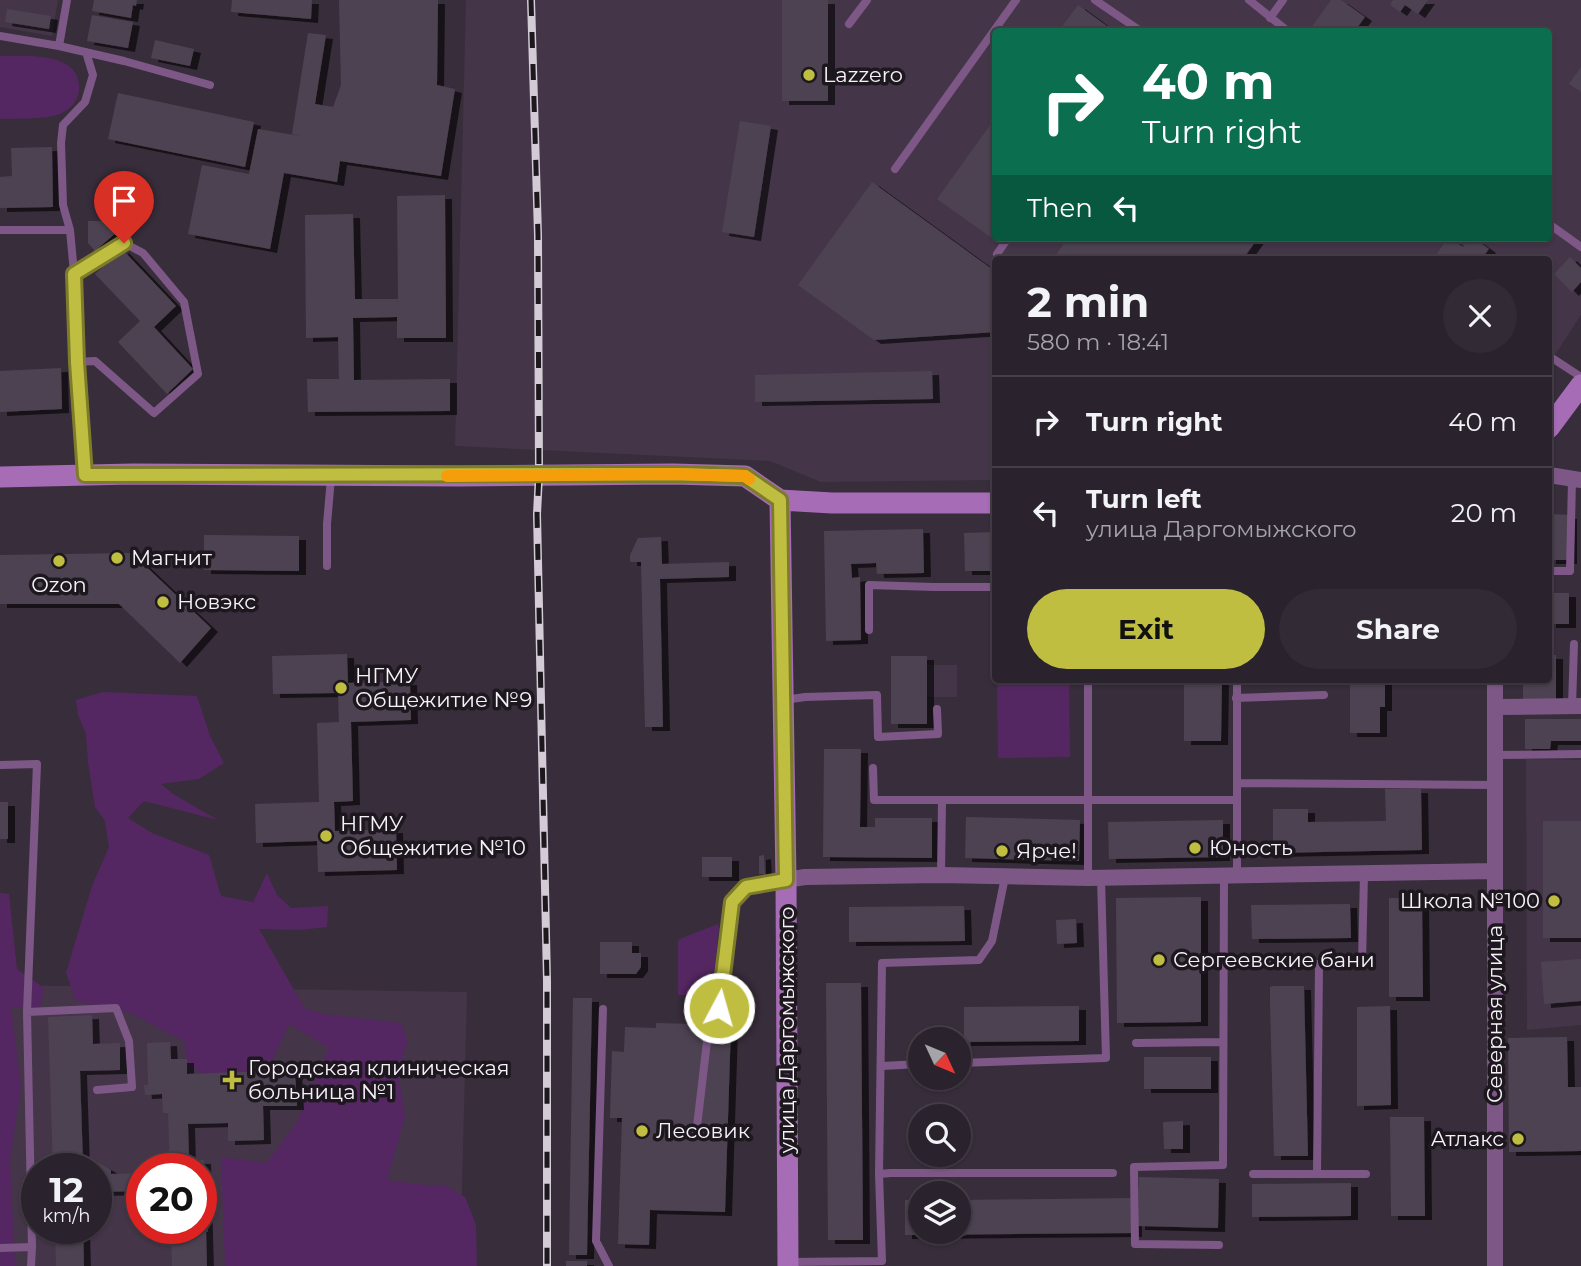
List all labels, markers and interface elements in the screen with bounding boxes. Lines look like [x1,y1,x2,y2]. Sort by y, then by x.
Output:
text: 40 m [1142,52,1274,111]
icon: right [1027,56,1118,147]
place label: Lazzero [823,62,903,87]
marker: Lazzero [801,67,817,83]
text: Turn right [1142,112,1302,151]
pin [94,171,154,243]
icon: arrive [105,182,143,220]
icon: left [1107,189,1145,227]
text: Then [1027,192,1093,224]
text: 2 min [1027,276,1149,328]
button: close [1443,279,1517,353]
text: 580 m · 18:41 [1027,328,1169,356]
icon: right [1027,403,1065,441]
text: Turn right [1086,406,1222,438]
text: 40 m [1448,406,1517,438]
text: Turn left [1086,483,1202,515]
icon: left [1027,494,1065,532]
text: 20 m [1451,497,1517,529]
text: улица Даргомыжского [1086,515,1357,543]
place label: Магнит [131,545,212,570]
marker: Магнит [109,550,125,566]
marker: Ozon [51,553,67,569]
place label: Ozon [31,572,87,597]
place label: Новэкс [177,589,256,614]
button: Exit [1027,589,1265,669]
button: Share [1279,589,1517,669]
marker: Новэкс [155,594,171,610]
place label: НГМУ Общежитие №9 [355,663,532,712]
marker: НГМУ Общежитие №9 [333,680,349,696]
place label: НГМУ Общежитие №10 [340,811,526,860]
marker: НГМУ Общежитие №10 [318,828,334,844]
place label: Юность [1209,835,1293,860]
place label: Ярче! [1016,838,1077,863]
marker: Юность [1187,840,1203,856]
marker: Ярче! [994,843,1010,859]
place label: Школа №100 [1400,888,1540,913]
marker: Школа №100 [1546,893,1562,909]
street label: улица Даргомыжского [774,906,799,1155]
street label: Северная улица [1482,925,1507,1103]
place label: Сергеевские бани [1173,947,1375,972]
marker: Сергеевские бани [1151,952,1167,968]
position arrow [682,971,756,1045]
north arrow [908,1027,971,1090]
map controls [908,1027,971,1244]
place label: Городская клиническая больница №1 [248,1055,509,1104]
marker: Городская клиническая больница №1 [222,1070,242,1090]
button: search [908,1104,971,1167]
place label: Лесовик [656,1118,750,1143]
marker: Лесовик [634,1123,650,1139]
place label: Атлакс [1431,1126,1504,1151]
marker: Атлакс [1510,1131,1526,1147]
speed limit sign: 20 [126,1153,217,1244]
text: 12 [49,1168,84,1211]
button: layers [908,1181,971,1244]
text: km/h [42,1205,91,1227]

